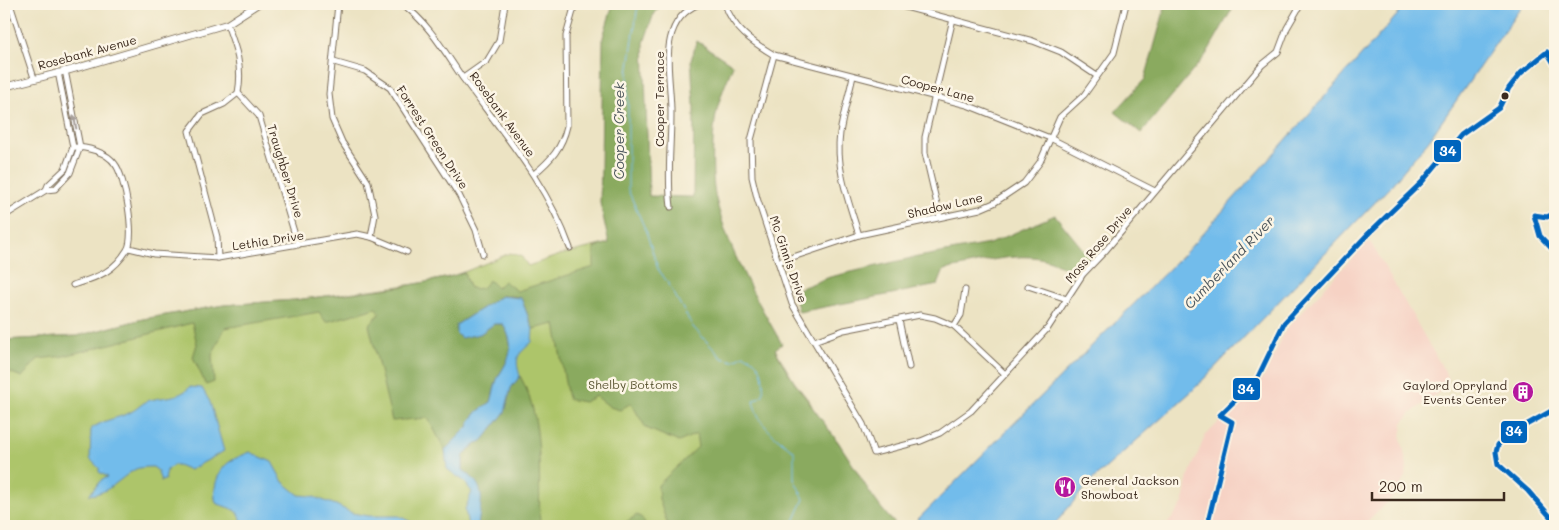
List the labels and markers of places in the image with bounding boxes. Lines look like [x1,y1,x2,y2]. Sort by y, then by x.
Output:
unlabelled marker [1500,91,1510,101]
place label: Gaylord Opryland Events Center [1403,377,1507,407]
building icon: Gaylord Opryland Events Center [1511,380,1535,404]
place label: General Jackson Showboat [1081,472,1179,502]
restaurant icon: General Jackson Showboat [1053,475,1077,499]

